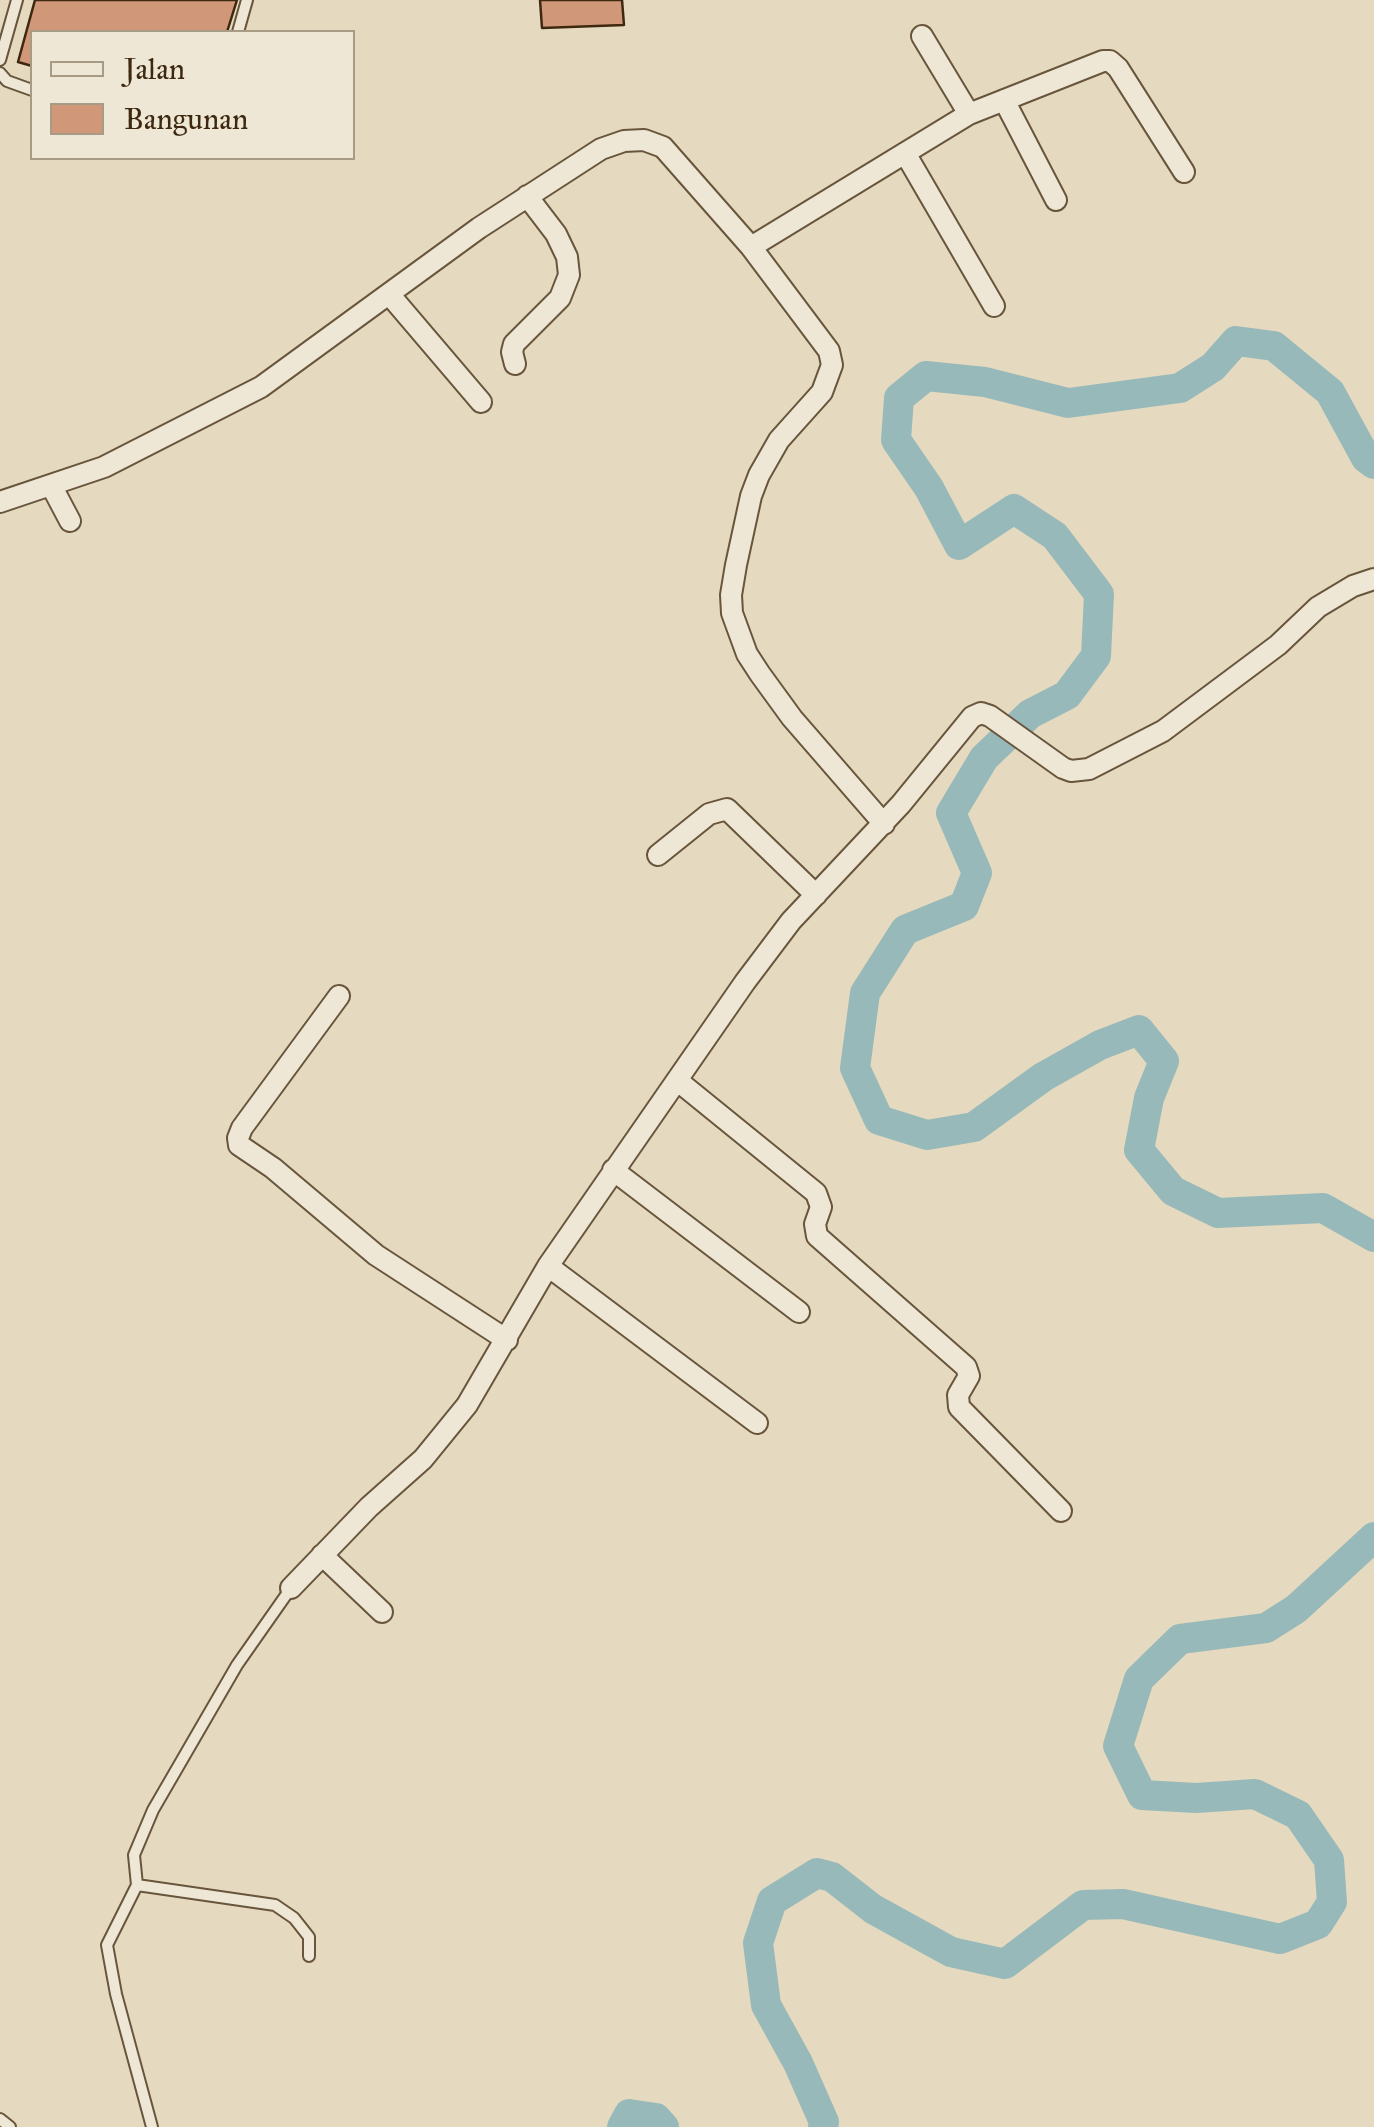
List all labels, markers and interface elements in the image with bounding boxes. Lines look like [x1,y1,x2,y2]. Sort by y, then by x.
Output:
legend [30,30,355,160]
text: Jalan [124,51,185,87]
text: Bangunan [124,101,248,137]

